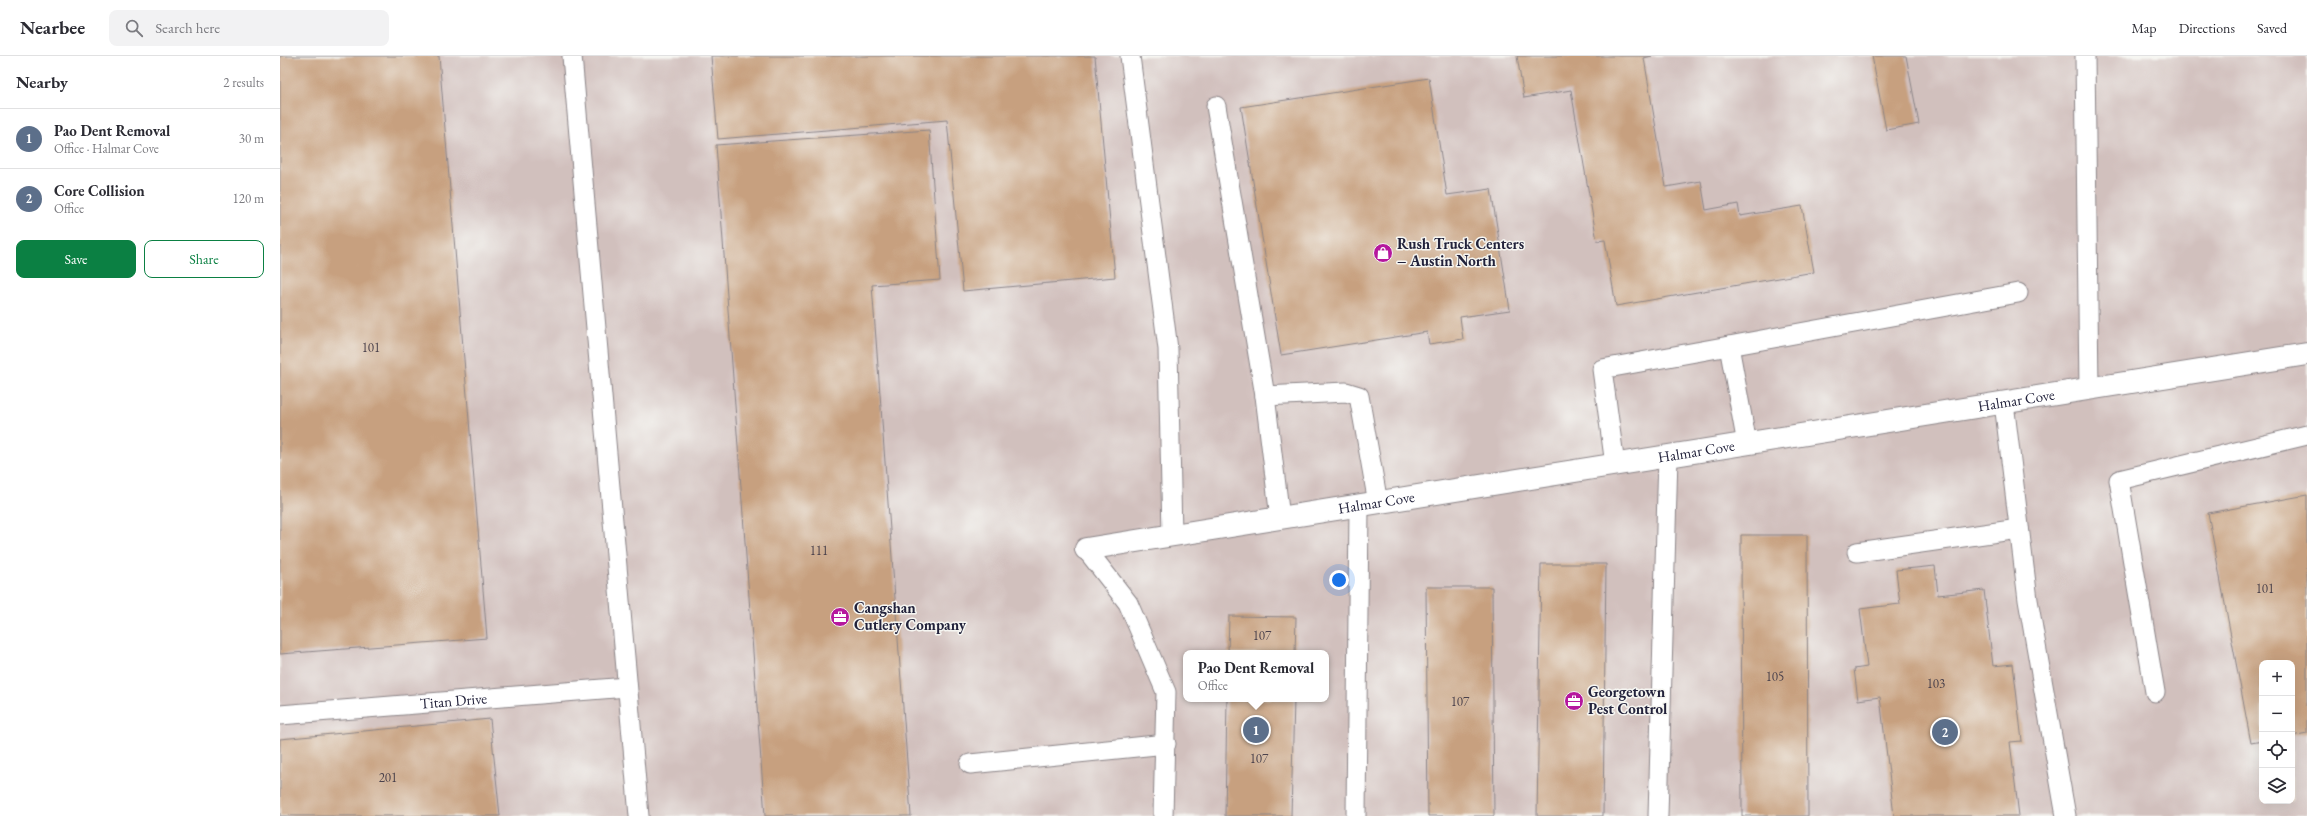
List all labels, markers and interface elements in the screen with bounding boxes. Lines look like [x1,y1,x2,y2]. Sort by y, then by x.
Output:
search box [109,10,389,46]
text: Nearbee [20,15,85,40]
icon: search [123,17,145,39]
text: Search here [155,18,220,37]
text: Map [2131,19,2157,37]
text: Directions [2179,19,2235,37]
text: Saved [2257,19,2287,37]
text: Nearby [16,71,68,93]
text: 2 results [223,74,264,91]
text: Pao Dent Removal [54,121,170,140]
text: 1 [26,130,32,147]
text: 30 m [239,130,264,147]
text: Office · Halmar Cove [54,140,159,157]
text: Core Collision [54,181,145,200]
text: 2 [26,190,32,207]
text: 120 m [233,190,264,207]
text: Office [54,200,84,217]
place label: Rush Truck Centers – Austin North [1397,234,1524,270]
button: Save [16,240,136,278]
button: Share [144,240,264,278]
shop icon: Rush Truck Centers – Austin North [1372,242,1394,264]
house number: 101 [362,339,380,356]
street label: Halmar Cove [1976,384,2056,415]
street label: Halmar Cove [1656,436,1736,467]
street label: Halmar Cove [1337,487,1416,518]
house number: 111 [810,542,828,559]
your location [1329,570,1349,590]
house number: 101 [2256,580,2274,597]
place label: Cangshan Cutlery Company [854,598,967,634]
office icon: Cangshan Cutlery Company [829,606,851,628]
house number: 107 [1253,627,1272,644]
popup [1183,650,1329,702]
text: Pao Dent Removal [1198,658,1314,677]
map controls [2259,660,2295,804]
button: + [2259,660,2295,696]
house number: 105 [1766,668,1784,685]
house number: 103 [1927,675,1945,692]
text: Office [1198,677,1228,694]
place label: Georgetown Pest Control [1588,682,1668,718]
street label: Titan Drive [419,688,488,713]
office icon: Georgetown Pest Control [1563,690,1585,712]
house number: 107 [1451,693,1470,710]
button: − [2259,696,2295,732]
pin: 1 [1243,715,1269,745]
pin: 2 [1932,717,1958,747]
button: locate [2259,732,2295,768]
house number: 107 [1250,750,1269,767]
button: layers [2259,768,2295,804]
house number: 201 [379,769,397,786]

